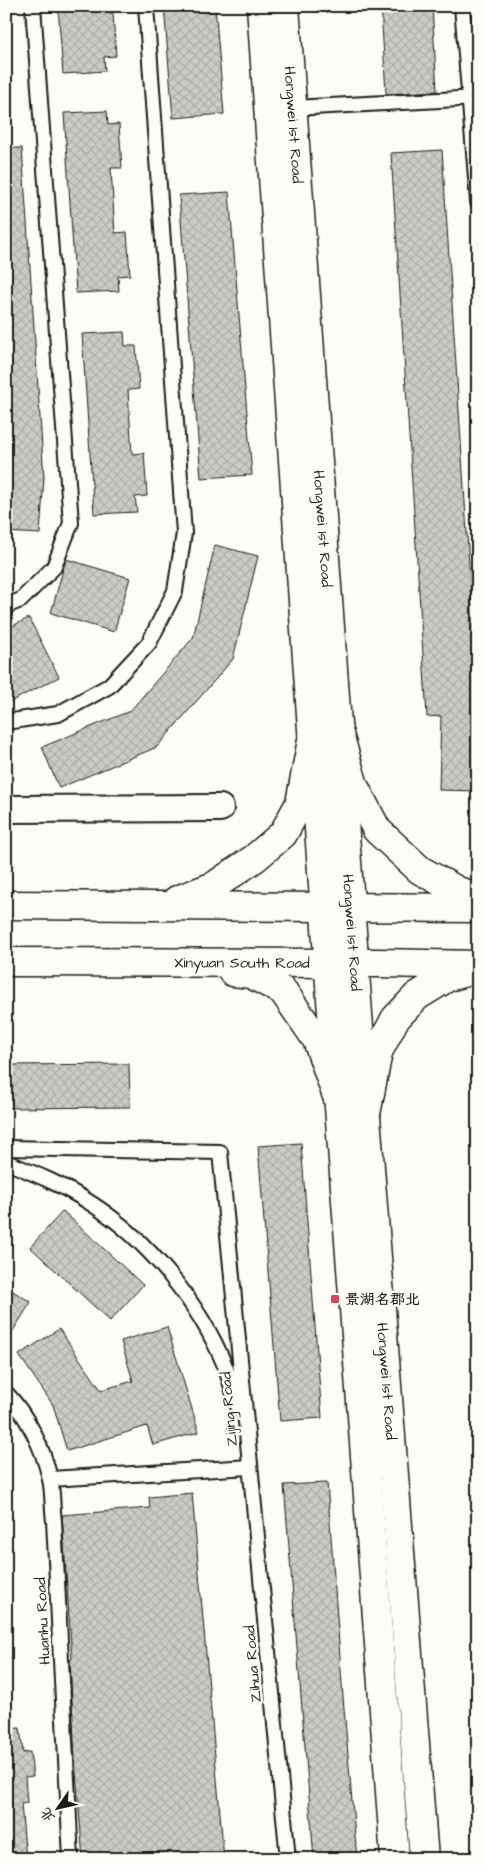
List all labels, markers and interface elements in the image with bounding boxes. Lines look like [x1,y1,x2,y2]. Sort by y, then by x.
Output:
street label: Hongwei 1st Road [279,65,308,184]
street label: Hongwei 1st Road [308,469,338,588]
street label: Hongwei 1st Road [337,873,367,992]
street label: Xinyuan South Road [174,952,310,974]
place label: 景湖名郡北 [345,1289,420,1310]
marker: 景湖名郡北 [329,1293,341,1305]
street label: Hongwei 1st Road [372,1322,402,1441]
street label: Zijing Road [215,1371,244,1447]
street label: Huanhu Road [30,1577,56,1665]
street label: Zihua Road [239,1624,267,1703]
north arrow [32,1782,82,1832]
text: 北 [36,1803,60,1826]

